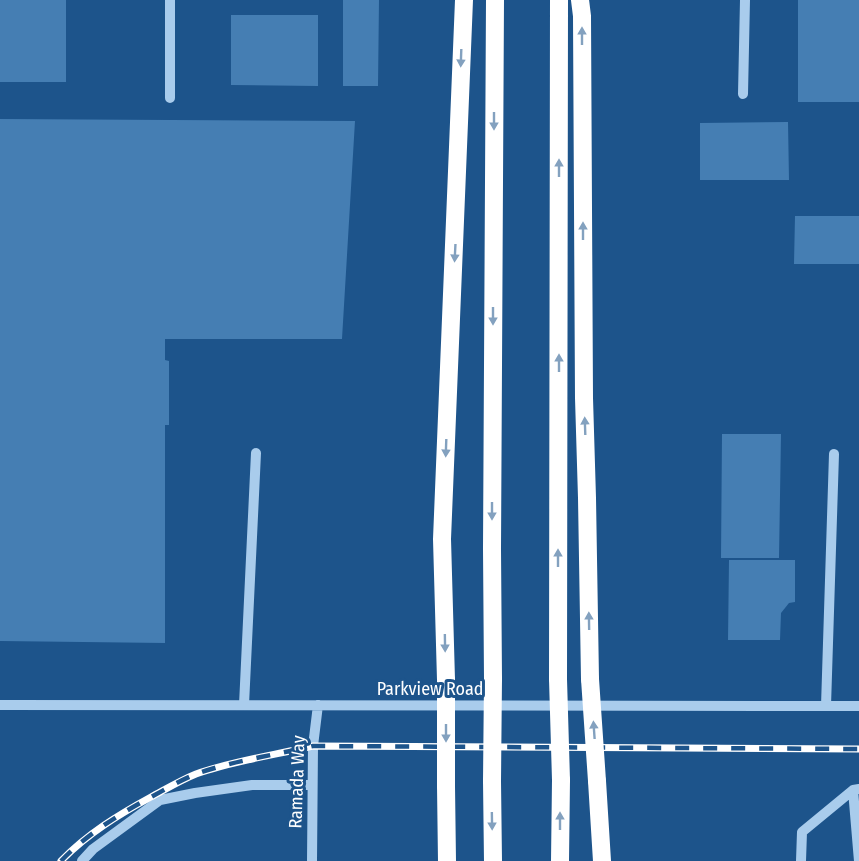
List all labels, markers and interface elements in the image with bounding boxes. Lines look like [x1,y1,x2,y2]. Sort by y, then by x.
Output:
one-way arrow [577,27,587,46]
one-way arrow [457,49,466,68]
one-way arrow [490,112,499,131]
one-way arrow [554,158,564,177]
one-way arrow [578,222,588,241]
one-way arrow [450,244,459,263]
one-way arrow [488,307,498,326]
one-way arrow [554,353,564,372]
one-way arrow [580,417,589,436]
one-way arrow [441,439,451,458]
one-way arrow [487,502,497,521]
one-way arrow [553,548,563,567]
one-way arrow [585,611,594,630]
one-way arrow [440,634,450,653]
street label: Parkview Road [377,678,483,700]
one-way arrow [589,721,599,740]
one-way arrow [441,723,451,742]
street label: Ramada Way [284,735,310,829]
one-way arrow [555,811,565,830]
one-way arrow [487,812,497,831]

